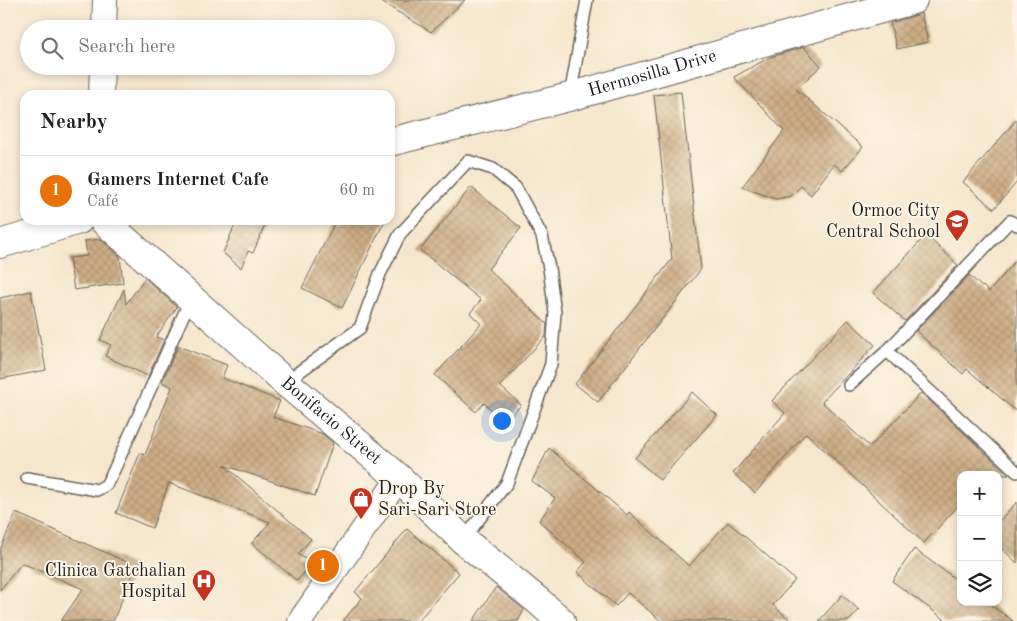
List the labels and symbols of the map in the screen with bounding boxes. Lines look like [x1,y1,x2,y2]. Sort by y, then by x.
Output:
street label: Hermosilla Drive [586,47,719,100]
place label: Ormoc City Central School [826,202,940,241]
school or university icon: Ormoc City Central School [944,208,970,242]
street label: Bonifacio Street [277,374,385,468]
your location [489,408,515,434]
place label: Drop By Sari-Sari Store [378,480,496,519]
shop icon: Drop By Sari-Sari Store [348,486,374,520]
pin: 1 [307,547,339,585]
place label: Clinica Gatchalian Hospital [45,562,186,601]
hospital icon: Clinica Gatchalian Hospital [191,568,217,602]

